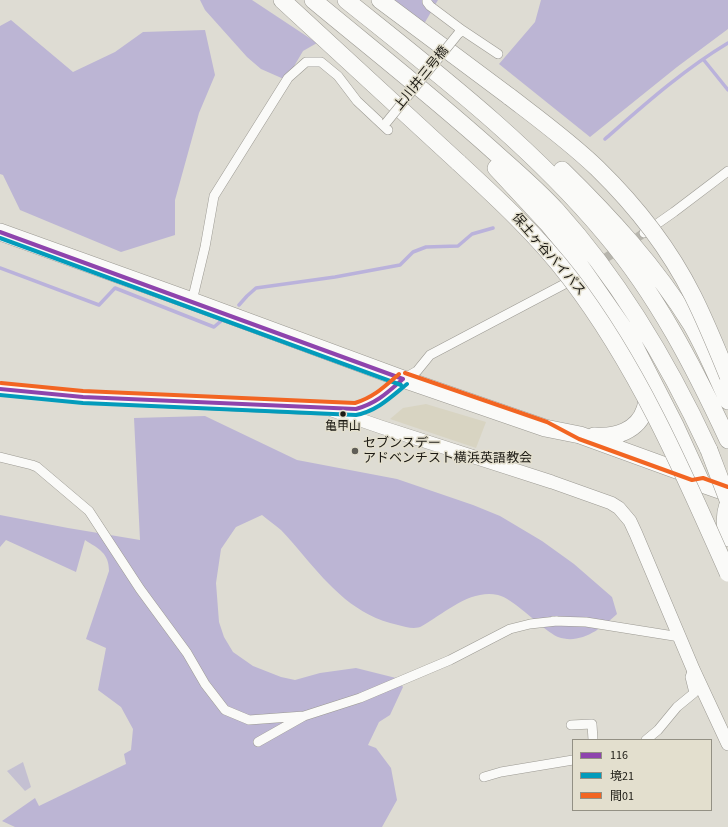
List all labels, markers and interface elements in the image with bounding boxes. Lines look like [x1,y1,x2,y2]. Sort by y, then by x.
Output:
street label: 上川井三号橋 [391,44,453,114]
street label: 保土ヶ谷バイパス [508,211,588,299]
marker: 亀甲山 [338,409,348,419]
place label: 亀甲山 [325,420,361,434]
place label: セブンスデー アドベンチスト横浜英語教会 [363,436,532,467]
marker: セブンスデー アドベンチスト横浜英語教会 [350,446,360,456]
legend [572,739,712,811]
text: 116 [610,747,628,764]
text: 境21 [610,768,634,785]
text: 間01 [610,788,634,805]

